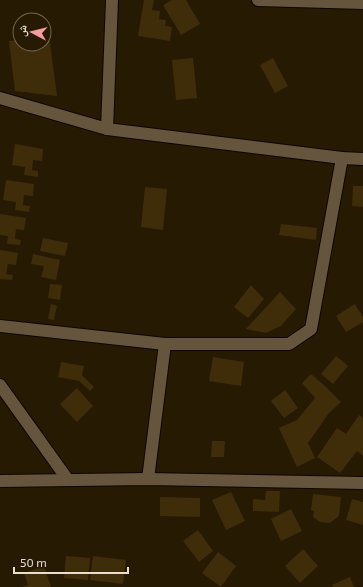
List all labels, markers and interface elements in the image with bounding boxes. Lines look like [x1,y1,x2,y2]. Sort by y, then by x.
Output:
north arrow [12,12,52,52]
text: ش [14,24,31,38]
scale bar [14,549,128,575]
text: 50 m [20,555,47,569]

